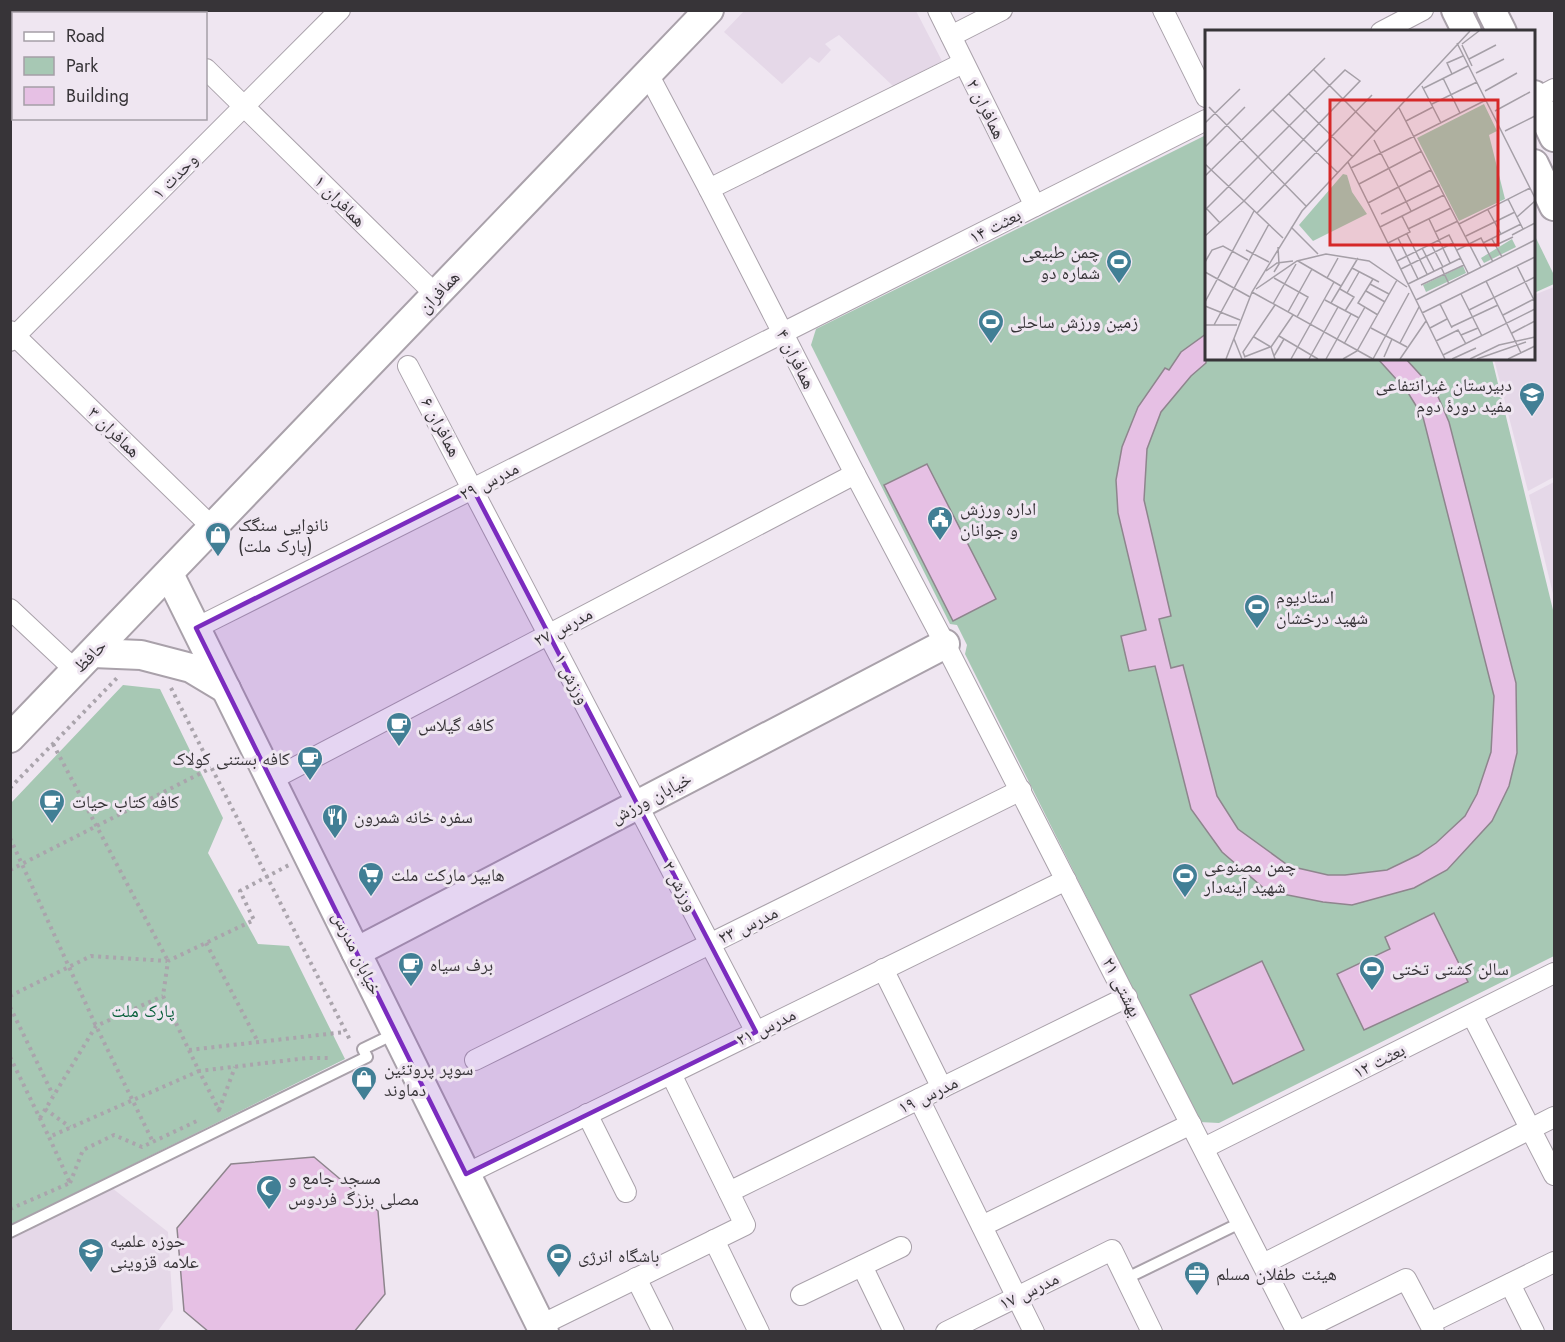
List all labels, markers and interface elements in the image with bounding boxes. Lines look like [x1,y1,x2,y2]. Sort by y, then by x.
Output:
legend [12,12,207,120]
text: Road [66,23,105,49]
inset map [1205,30,1535,360]
text: Park [66,53,98,79]
street label: همافران ۲ [960,74,1012,144]
text: Building [66,83,129,109]
street label: وحدت ۱ [146,147,204,205]
street label: همافران ۱ [308,169,372,233]
street label: بعثت ۱۴ [965,202,1026,250]
place label: چمن طبیعی شماره دو [1022,239,1100,286]
sports icon: چمن طبیعی شماره دو [1104,247,1134,285]
street label: همافران [412,265,466,319]
sports icon: زمین ورزش ساحلی [976,307,1006,345]
place label: زمین ورزش ساحلی [1010,309,1138,335]
street label: همافران ۴ [770,324,822,394]
place label: دبیرستان غیرانتفاعی مفید دورهٔ دوم [1375,372,1512,419]
school or university icon: دبیرستان غیرانتفاعی مفید دورهٔ دوم [1517,380,1547,418]
street label: همافران ۶ [414,393,468,461]
street label: همافران ۳ [82,400,146,464]
street label: مدرس ۲۹ [455,455,523,507]
place label: اداره ورزش و جوانان [960,496,1036,543]
public building icon: اداره ورزش و جوانان [925,504,955,542]
place label: نانوایی سنگک (پارک ملت) [238,512,328,559]
shop icon: نانوایی سنگک (پارک ملت) [203,520,233,558]
place label: استادیوم شهید درخشان [1276,584,1368,631]
sports icon: استادیوم شهید درخشان [1242,592,1272,630]
street label: مدرس ۲۷ [529,601,597,653]
street label: حافظ [68,634,112,678]
street label: ورزش ۱ [548,649,596,709]
cafe icon: کافه گیلاس [384,710,414,748]
place label: کافه گیلاس [418,712,495,738]
cafe icon: کافه بستنی کولاک [295,744,325,782]
place label: کافه بستنی کولاک [172,746,291,772]
street label: خیابان ورزش [606,766,696,830]
cafe icon: کافه کتاب حیات [37,787,67,825]
place label: کافه کتاب حیات [72,789,180,815]
restaurant icon: سفره خانه شمرون [320,802,350,840]
place label: سفره خانه شمرون [354,804,473,830]
place label: چمن مصنوعی شهید آینه‌دار [1203,853,1296,900]
street label: ورزش ۲ [656,856,704,916]
supermarket icon: هایپر مارکت ملت [356,860,386,898]
sports icon: چمن مصنوعی شهید آینه‌دار [1170,861,1200,899]
place label: هایپر مارکت ملت [391,862,505,888]
street label: مدرس ۲۳ [714,899,782,951]
street label: خیابان مدرس [326,907,388,999]
cafe icon: برف سیاه [396,950,426,988]
place label: برف سیاه [430,952,493,978]
street label: بهشتی ۲۱ [1096,953,1148,1022]
sports icon: سالن کشتی تختی [1357,954,1387,992]
place label: سالن کشتی تختی [1392,956,1509,982]
park label: پارک ملت [111,998,175,1024]
street label: مدرس ۲۱ [732,1001,800,1053]
street label: بعثت ۱۲ [1349,1037,1410,1085]
place label: سوپر پروتئین دماوند [384,1056,473,1103]
shop icon: سوپر پروتئین دماوند [349,1064,379,1102]
street label: مدرس ۱۹ [894,1069,962,1121]
place label: مسجد جامع و مصلی بزرگ فردوس [288,1165,419,1212]
mosque icon: مسجد جامع و مصلی بزرگ فردوس [254,1173,284,1211]
place label: حوزه علمیه علامه قزوینی [110,1228,199,1275]
school or university icon: حوزه علمیه علامه قزوینی [76,1236,106,1274]
sports icon: باشگاه انرژی [544,1241,574,1279]
place label: باشگاه انرژی [578,1243,660,1269]
office icon: هيئت طفلان مسلم [1182,1259,1212,1297]
place label: هيئت طفلان مسلم [1216,1261,1337,1287]
street label: مدرس ۱۷ [995,1265,1063,1317]

